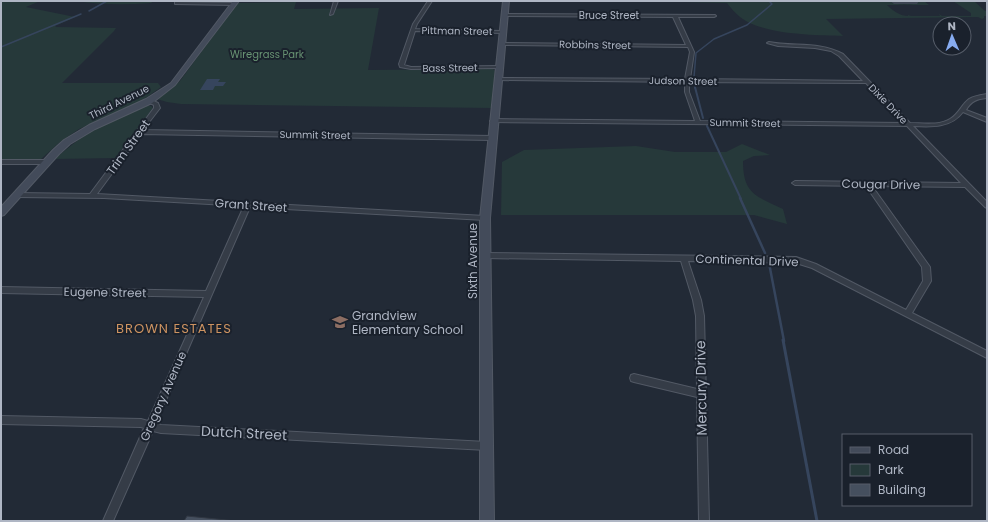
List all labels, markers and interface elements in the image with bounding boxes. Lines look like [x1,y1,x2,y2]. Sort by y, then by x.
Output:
street label: Bruce Street [579,8,640,23]
north arrow [932,16,972,56]
text: N [947,18,956,34]
street label: Pittman Street [421,23,493,39]
street label: Robbins Street [559,37,631,53]
park label: Wiregrass Park [230,47,305,62]
street label: Bass Street [422,60,478,76]
street label: Judson Street [649,73,718,89]
street label: Third Avenue [87,81,151,123]
street label: Dixie Drive [865,81,911,127]
street label: Summit Street [709,115,781,131]
street label: Trim Street [102,116,154,178]
street label: Summit Street [279,127,351,143]
street label: Cougar Drive [842,175,920,193]
street label: Grant Street [214,194,288,216]
street label: Sixth Avenue [464,223,481,299]
street label: Continental Drive [695,250,799,270]
street label: Eugene Street [63,283,147,301]
place label: Grandview Elementary School [352,307,463,338]
school or university icon: Grandview Elementary School [331,313,349,331]
district label: BROWN ESTATES [116,319,232,338]
street label: Mercury Drive [690,340,712,436]
street label: Gregory Avenue [136,348,190,444]
street label: Dutch Street [200,421,288,445]
legend [842,434,972,506]
text: Road [878,441,909,458]
text: Park [878,461,905,478]
text: Building [878,481,926,498]

